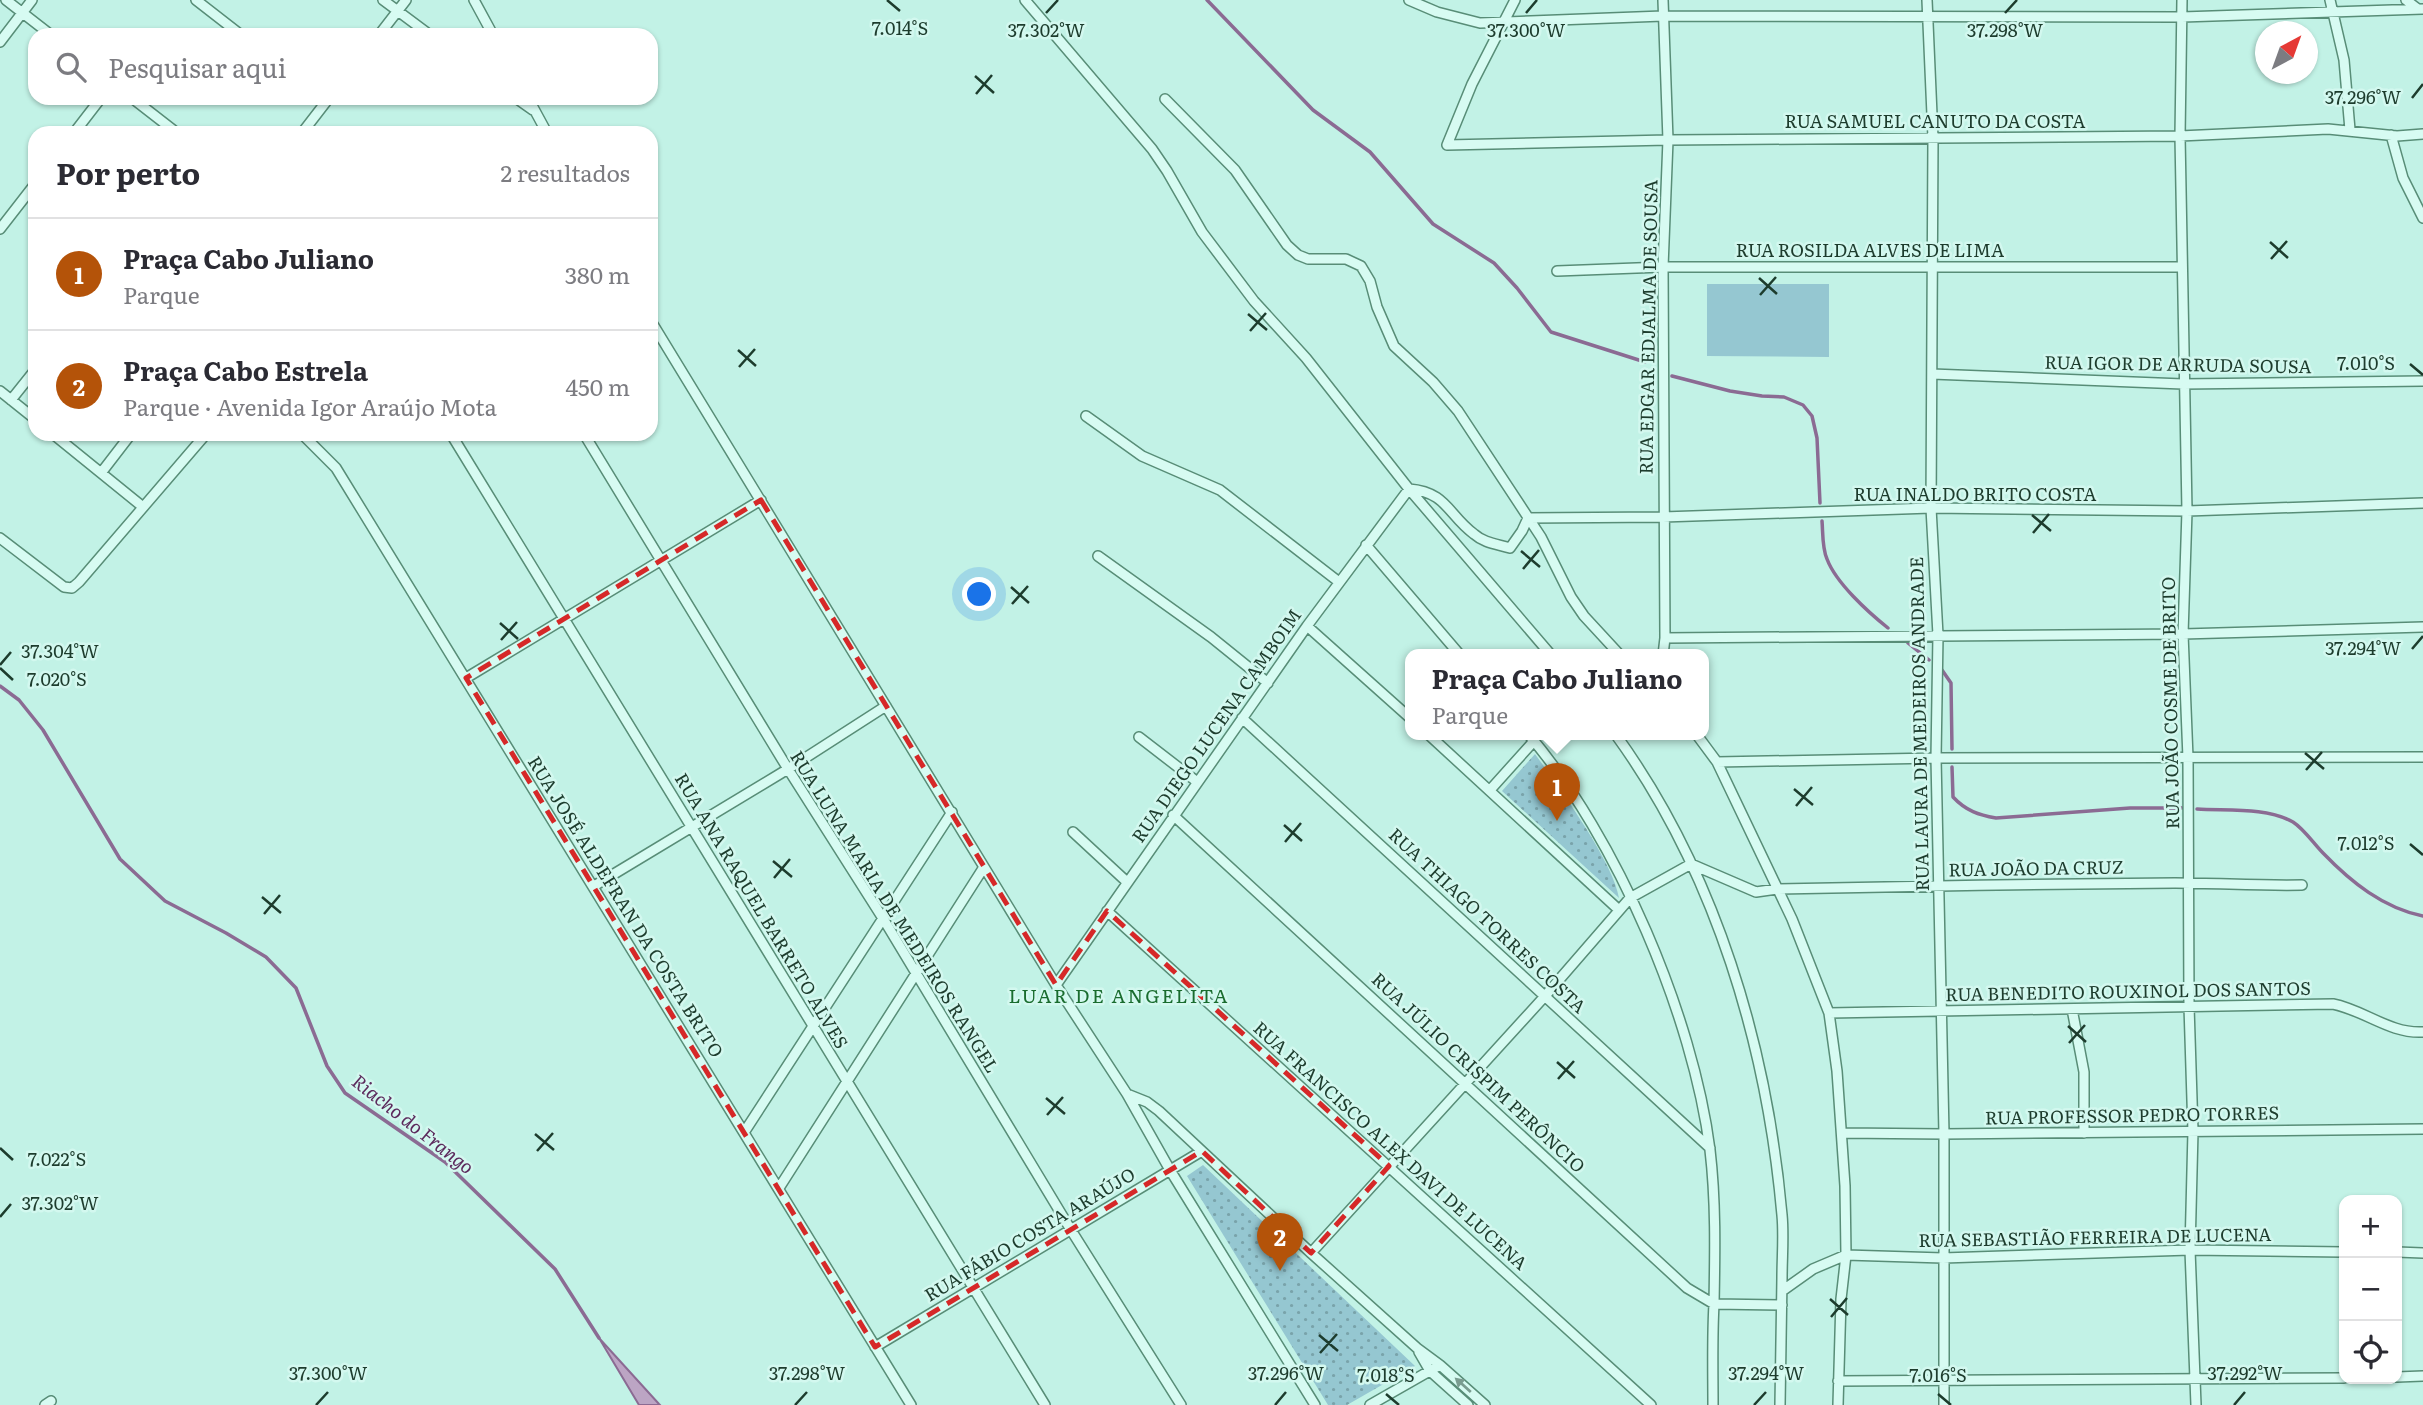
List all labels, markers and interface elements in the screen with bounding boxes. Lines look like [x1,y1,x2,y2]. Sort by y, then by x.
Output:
text: 7.014°S [872,14,928,41]
text: 37.302°W [1007,16,1085,43]
text: 37.300°W [1487,16,1566,43]
text: 37.298°W [1967,16,2044,43]
north arrow [2255,21,2318,84]
search box [28,28,658,105]
text: Pesquisar aqui [108,47,286,86]
icon: search [52,48,90,86]
text: 37.296°W [2325,83,2401,110]
street label: RUA SAMUEL CANUTO DA COSTA [1785,107,2086,134]
text: Por perto [56,150,200,194]
text: 2 resultados [500,155,630,189]
street label: RUA EDGAR EDJALMA DE SOUSA [1631,179,1664,475]
street label: RUA ROSILDA ALVES DE LIMA [1736,236,2004,263]
text: Praça Cabo Juliano [123,238,374,277]
text: 1 [74,257,84,291]
text: 380 m [565,257,630,291]
text: Parque [123,277,200,311]
street label: RUA IGOR DE ARRUDA SOUSA [2044,348,2312,379]
text: 7.010°S [2337,349,2395,376]
text: Praça Cabo Estrela [123,350,368,389]
text: 2 [73,369,85,403]
text: 450 m [565,369,630,403]
text: Parque · Avenida Igor Araújo Mota [123,389,497,423]
street label: RUA INALDO BRITO COSTA [1853,480,2097,507]
street label: RUA LAURA DE MEDEIROS ANDRADE [1902,556,1935,892]
street label: RUA JOÃO COSME DE BRITO [2154,576,2185,830]
your location [962,577,996,611]
street label: RUA DIEGO LUCENA CAMBOIM [1124,603,1307,848]
text: 37.294°W [2325,634,2401,661]
text: 37.304°W [21,637,99,664]
popup [1405,649,1709,740]
text: Praça Cabo Juliano [1431,658,1683,697]
text: 7.020°S [27,665,87,692]
text: Parque [1431,697,1508,731]
street label: RUA LUNA MARIA DE MEDEIROS RANGEL [784,745,1006,1078]
street label: RUA JOSÉ ALDEFRAN DA COSTA BRITO [522,750,731,1062]
pin: 1 [1534,763,1580,821]
street label: RUA ANA RAQUEL BARRETO ALVES [669,767,856,1053]
street label: RUA THIAGO TORRES COSTA [1383,821,1593,1019]
text: 7.012°S [2338,829,2394,856]
street label: RUA JOÃO DA CRUZ [1948,852,2124,883]
street label: RUA JÚLIO CRISPIM PERÔNCIO [1366,965,1592,1178]
street label: RUA BENEDITO ROUXINOL DOS SANTOS [1945,974,2311,1007]
district label: LUAR DE ANGELITA [1008,981,1230,1009]
street label: RUA FRANCISCO ALEX DAVI DE LUCENA [1248,1014,1534,1276]
water label: Riacho do Frango [347,1067,481,1180]
street label: RUA PROFESSOR PEDRO TORRES [1985,1098,2279,1131]
text: 7.022°S [28,1145,86,1172]
street label: RUA FÁBIO COSTA ARAÚJO [919,1160,1140,1307]
text: 37.302°W [21,1189,99,1216]
map controls [2339,1195,2402,1384]
button: + [2339,1195,2402,1258]
pin: 2 [1257,1213,1303,1271]
street label: RUA SEBASTIÃO FERREIRA DE LUCENA [1918,1220,2272,1253]
button: − [2339,1258,2402,1321]
button: locate [2339,1321,2402,1384]
text: 37.300°W [289,1359,368,1386]
text: 37.298°W [769,1359,846,1386]
text: 37.296°W [1248,1359,1324,1386]
text: 37.294°W [1728,1359,1804,1386]
text: 37.292°W [2207,1359,2283,1386]
text: 7.018°S [1357,1361,1415,1388]
text: 7.016°S [1909,1361,1967,1388]
one-way arrow [1454,1378,1471,1393]

